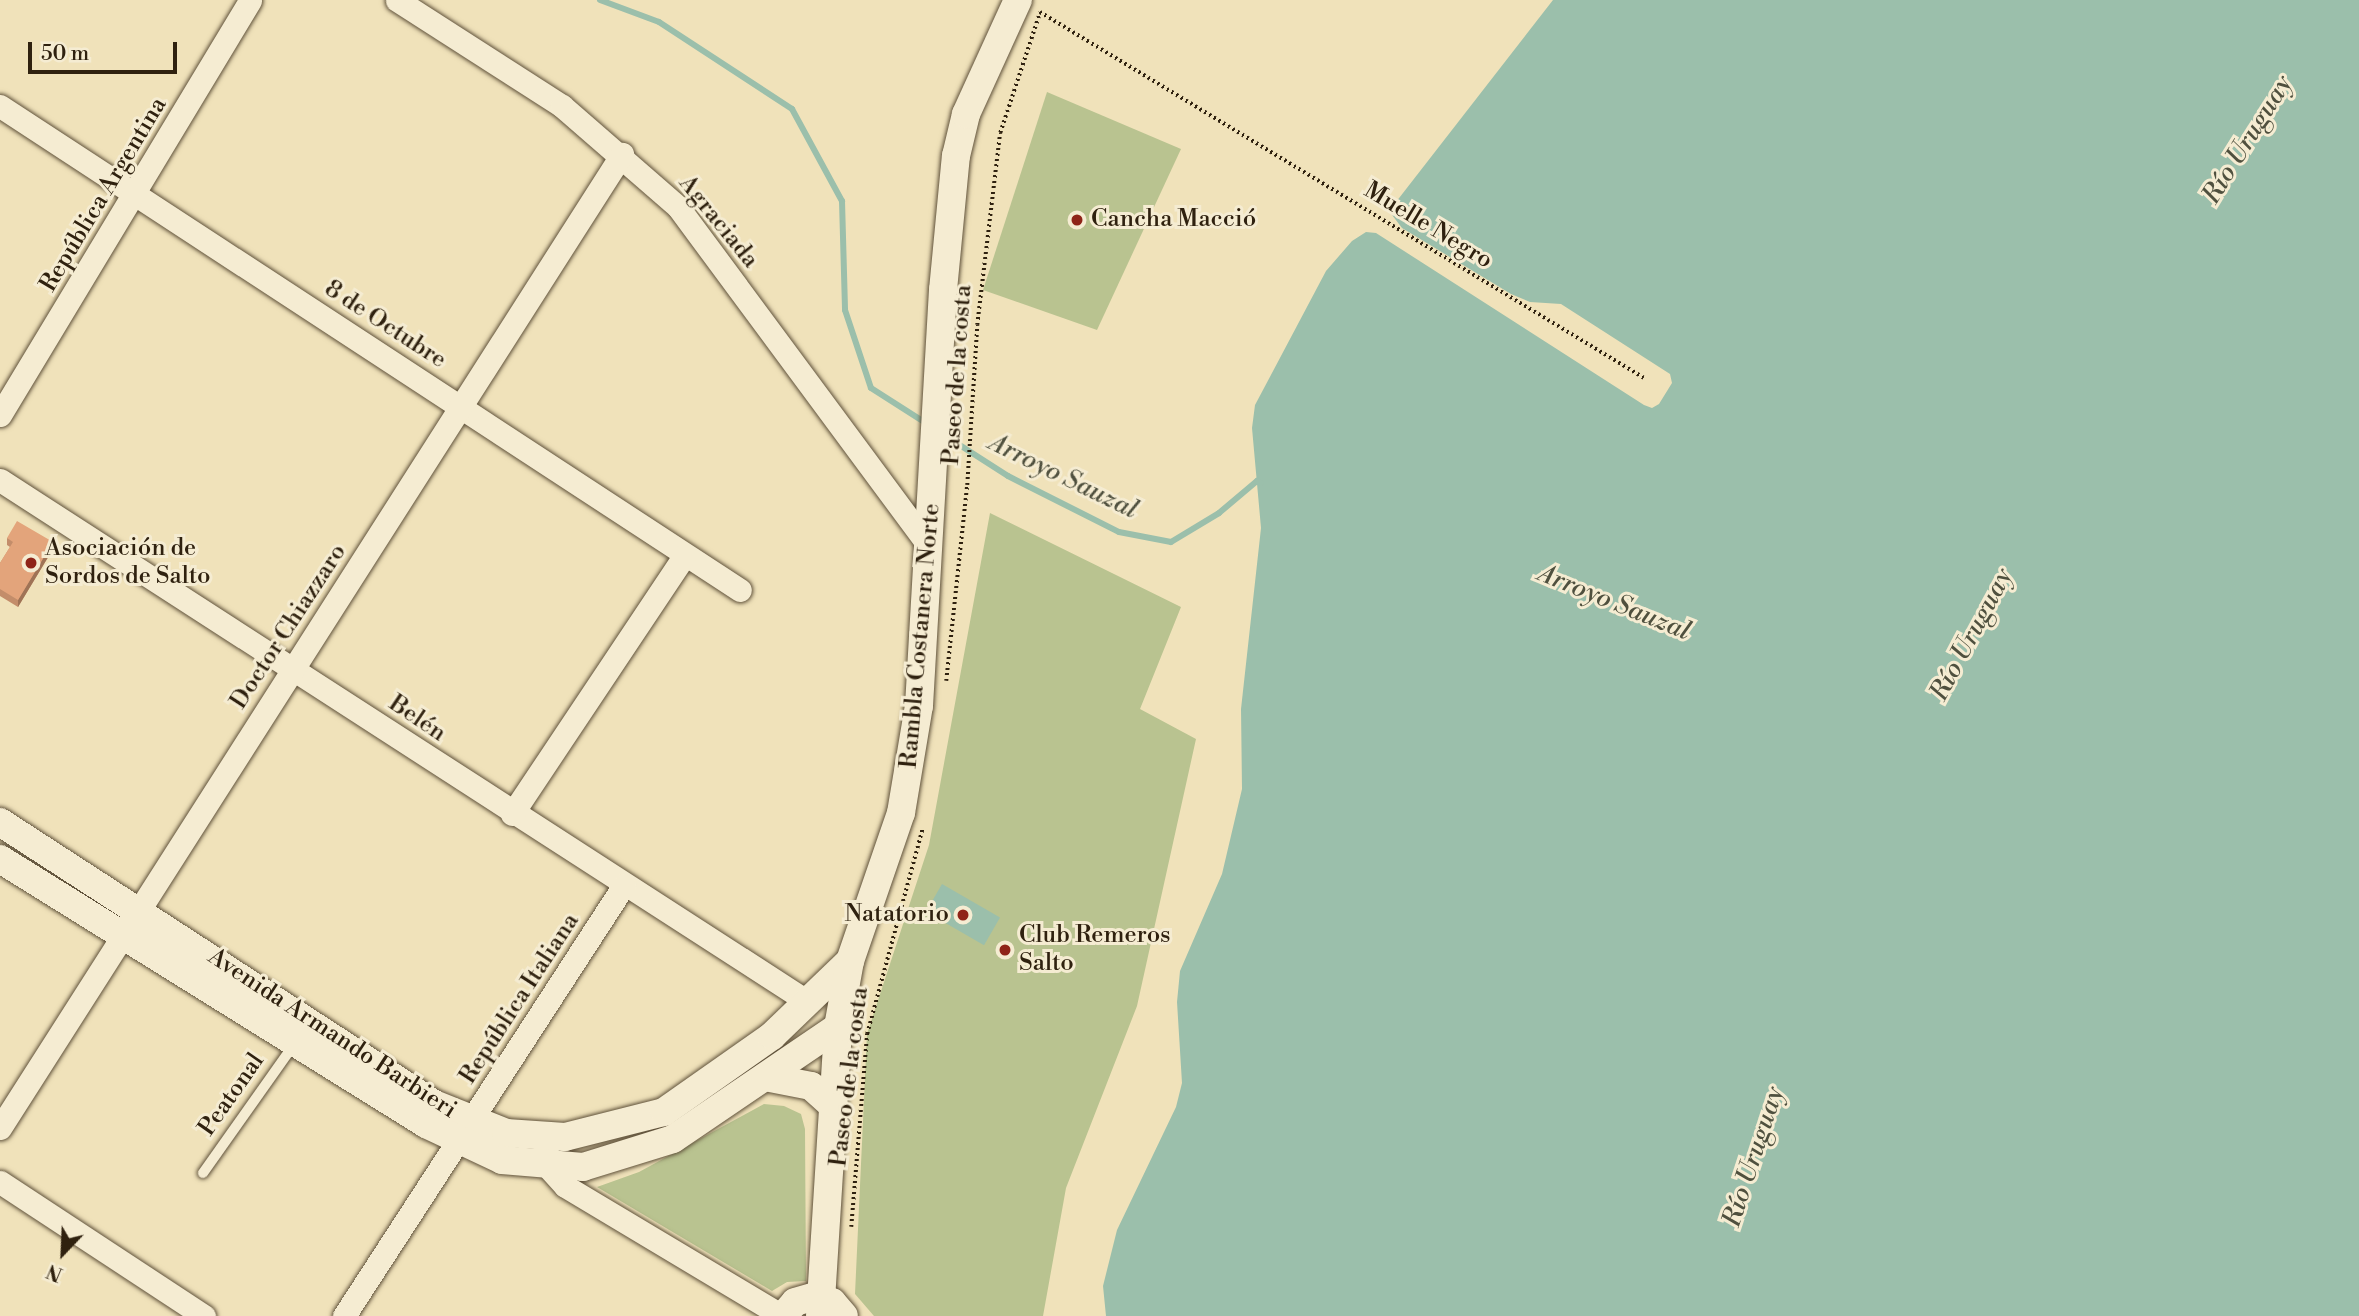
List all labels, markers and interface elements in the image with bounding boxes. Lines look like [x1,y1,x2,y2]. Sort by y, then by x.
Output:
scale bar [32,28,180,72]
text: 50 m [41,41,89,67]
water label: Río Uruguay [2196,70,2300,210]
street label: República Argentina [34,92,174,298]
street label: Agraciada [672,170,764,274]
street label: Muelle Negro [1359,176,1497,276]
place label: Cancha Macció [1091,206,1256,234]
marker: Cancha Macció [1069,212,1085,228]
street label: 8 de Octubre [319,275,451,375]
street label: Paseo de la costa [937,284,979,466]
water label: Arroyo Sauzal [984,428,1142,526]
street label: Rambla Costanera Norte [895,502,947,770]
place label: Asociación de Sordos de Salto [45,535,210,591]
street label: Doctor Chiazzaro [225,539,353,715]
marker: Asociación de Sordos de Salto [23,555,39,571]
water label: Arroyo Sauzal [1533,558,1695,648]
water label: Río Uruguay [1924,563,2020,707]
street label: Belén [383,690,451,748]
place label: Natatorio [844,901,949,929]
marker: Natatorio [955,907,971,923]
street label: República Italiana [454,908,586,1090]
place label: Club Remeros Salto [1019,922,1171,978]
marker: Club Remeros Salto [997,942,1013,958]
street label: Avenida Armando Barbieri [202,943,462,1125]
street label: Paseo de la costa [825,986,875,1168]
street label: Peatonal [193,1048,271,1142]
water label: Río Uruguay [1717,1083,1791,1231]
north arrow [28,1218,98,1288]
text: N [43,1258,66,1286]

